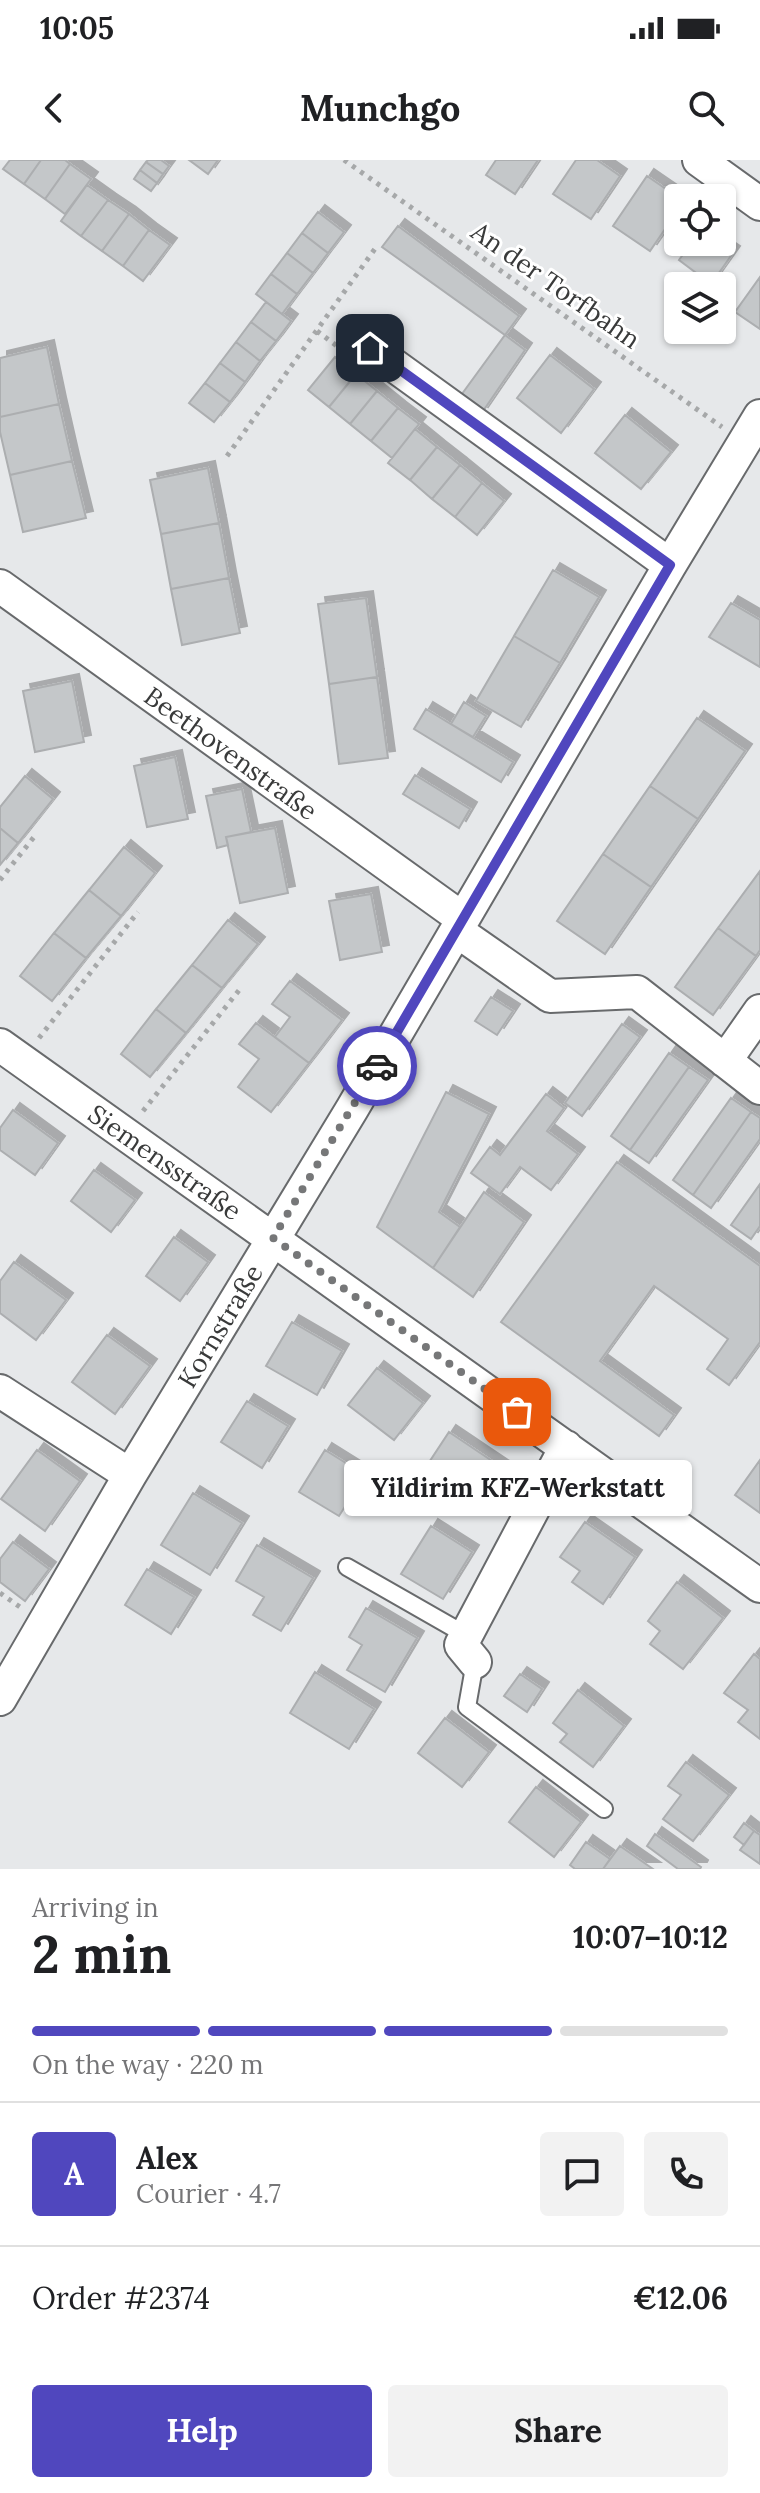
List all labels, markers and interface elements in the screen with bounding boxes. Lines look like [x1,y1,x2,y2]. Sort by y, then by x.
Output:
text: 10:05 [40,9,114,47]
text: Munchgo [300,85,460,131]
icon: back [32,86,76,130]
icon: search [684,86,728,130]
map controls [664,184,736,344]
button: locate [664,184,736,256]
street label: An der Torfbahn [464,214,647,356]
button: layers [664,272,736,344]
pin [336,314,404,382]
icon: home [348,326,392,370]
street label: Beethovenstraße [138,679,324,827]
courier [337,1026,417,1106]
icon: car [355,1044,399,1088]
street label: Siemensstraße [82,1097,248,1227]
street label: Kornstraße [170,1258,270,1394]
pin [483,1378,551,1446]
icon: bag [495,1390,539,1434]
callout: Yildirim KFZ-Werkstatt [343,1460,691,1516]
text: Yildirim KFZ-Werkstatt [371,1471,665,1504]
text: Arriving in [32,1891,159,1924]
text: 10:07–10:12 [573,1918,728,1956]
text: 2 min [32,1921,171,1987]
text: On the way · 220 m [32,2048,264,2081]
button: chat [540,2132,624,2216]
button: phone [644,2132,728,2216]
text: Alex [136,2139,198,2177]
text: A [64,2155,84,2193]
text: Courier · 4.7 [136,2177,281,2210]
text: Order #2374 [32,2279,210,2317]
text: €12.06 [633,2279,728,2317]
button: Help [32,2385,372,2477]
button: Share [388,2385,728,2477]

